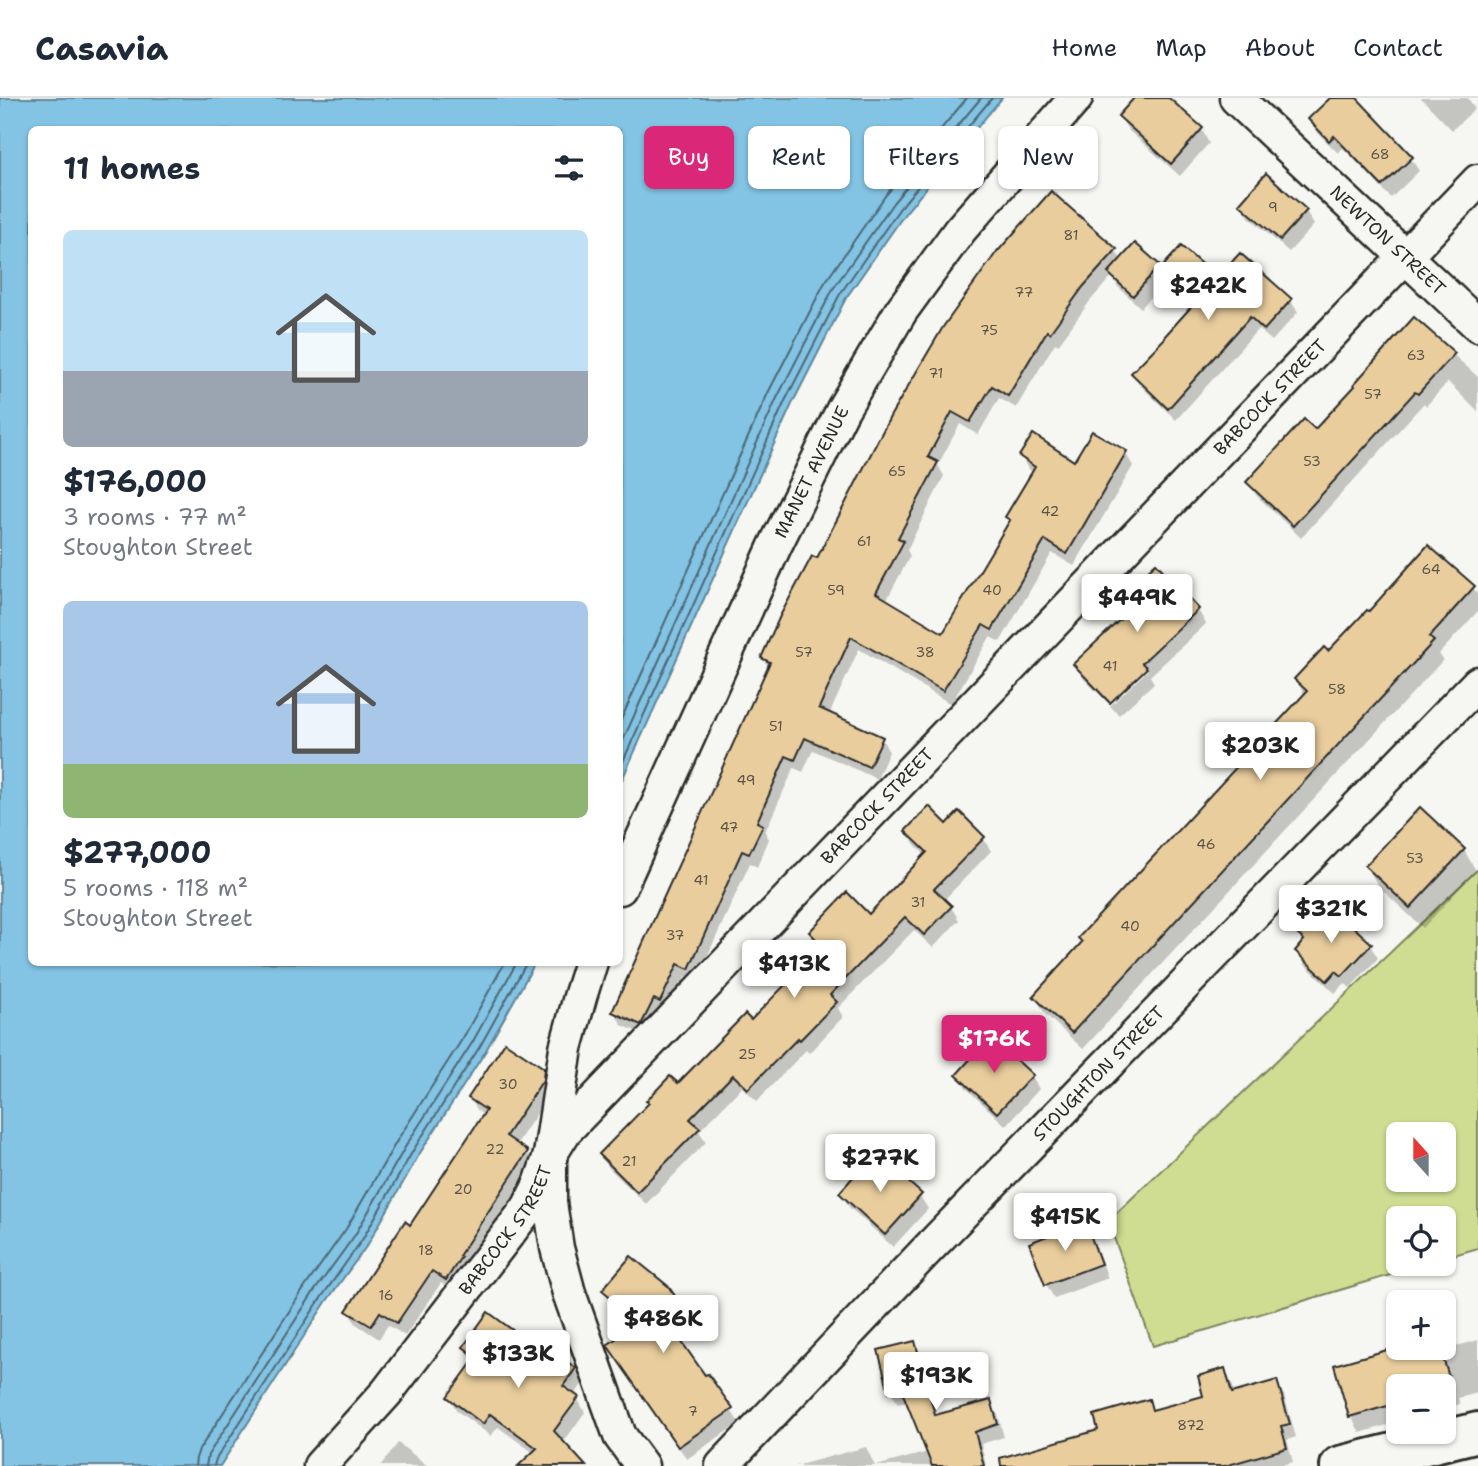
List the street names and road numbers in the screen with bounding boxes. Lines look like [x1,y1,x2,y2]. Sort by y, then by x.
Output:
street label: NEWTON STREET [1325,180,1451,300]
street label: BABCOCK STREET [1208,334,1332,461]
street label: MANET AVENUE [769,402,855,542]
street label: BABCOCK STREET [816,743,939,870]
street label: STOUGHTON STREET [1027,1001,1170,1146]
street label: BABCOCK STREET [453,1162,558,1300]

